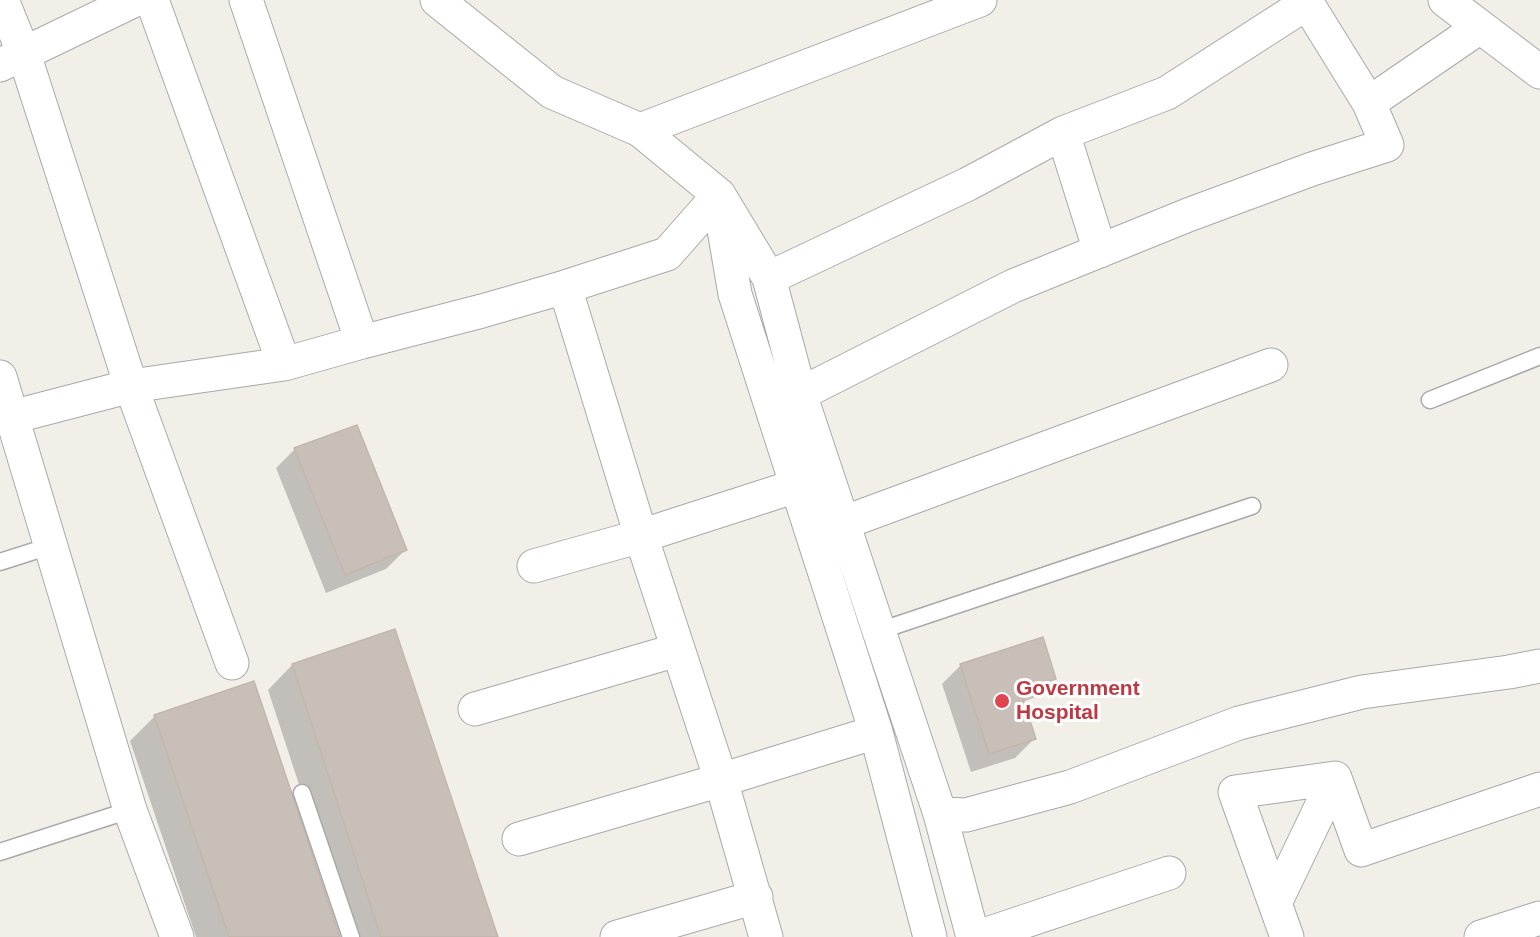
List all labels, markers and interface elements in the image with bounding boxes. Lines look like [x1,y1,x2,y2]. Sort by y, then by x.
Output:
place label: Government Hospital [1016,676,1140,726]
marker: Government Hospital [993,692,1011,710]

